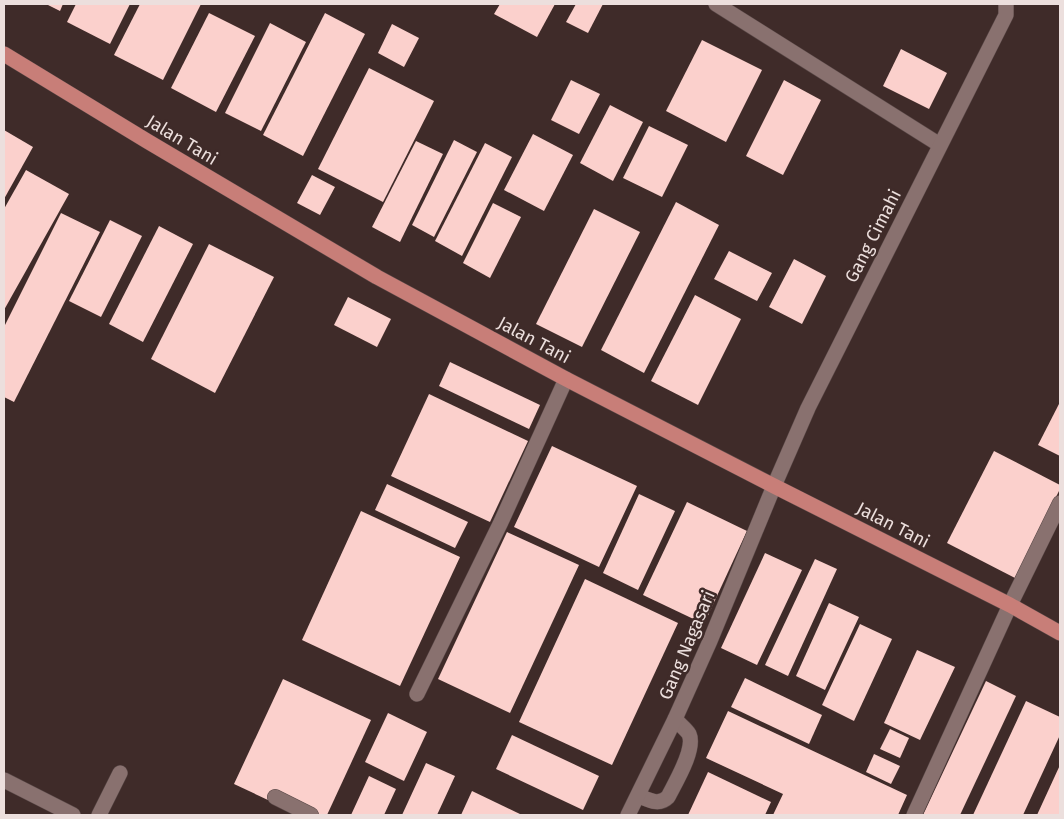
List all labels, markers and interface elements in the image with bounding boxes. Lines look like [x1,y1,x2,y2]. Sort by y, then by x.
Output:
street label: Jalan Tani [142,110,222,170]
street label: Gang Cimahi [840,186,906,286]
street label: Jalan Tani [494,312,574,368]
street label: Jalan Tani [853,497,933,553]
street label: Gang Nagasari [654,587,720,703]

